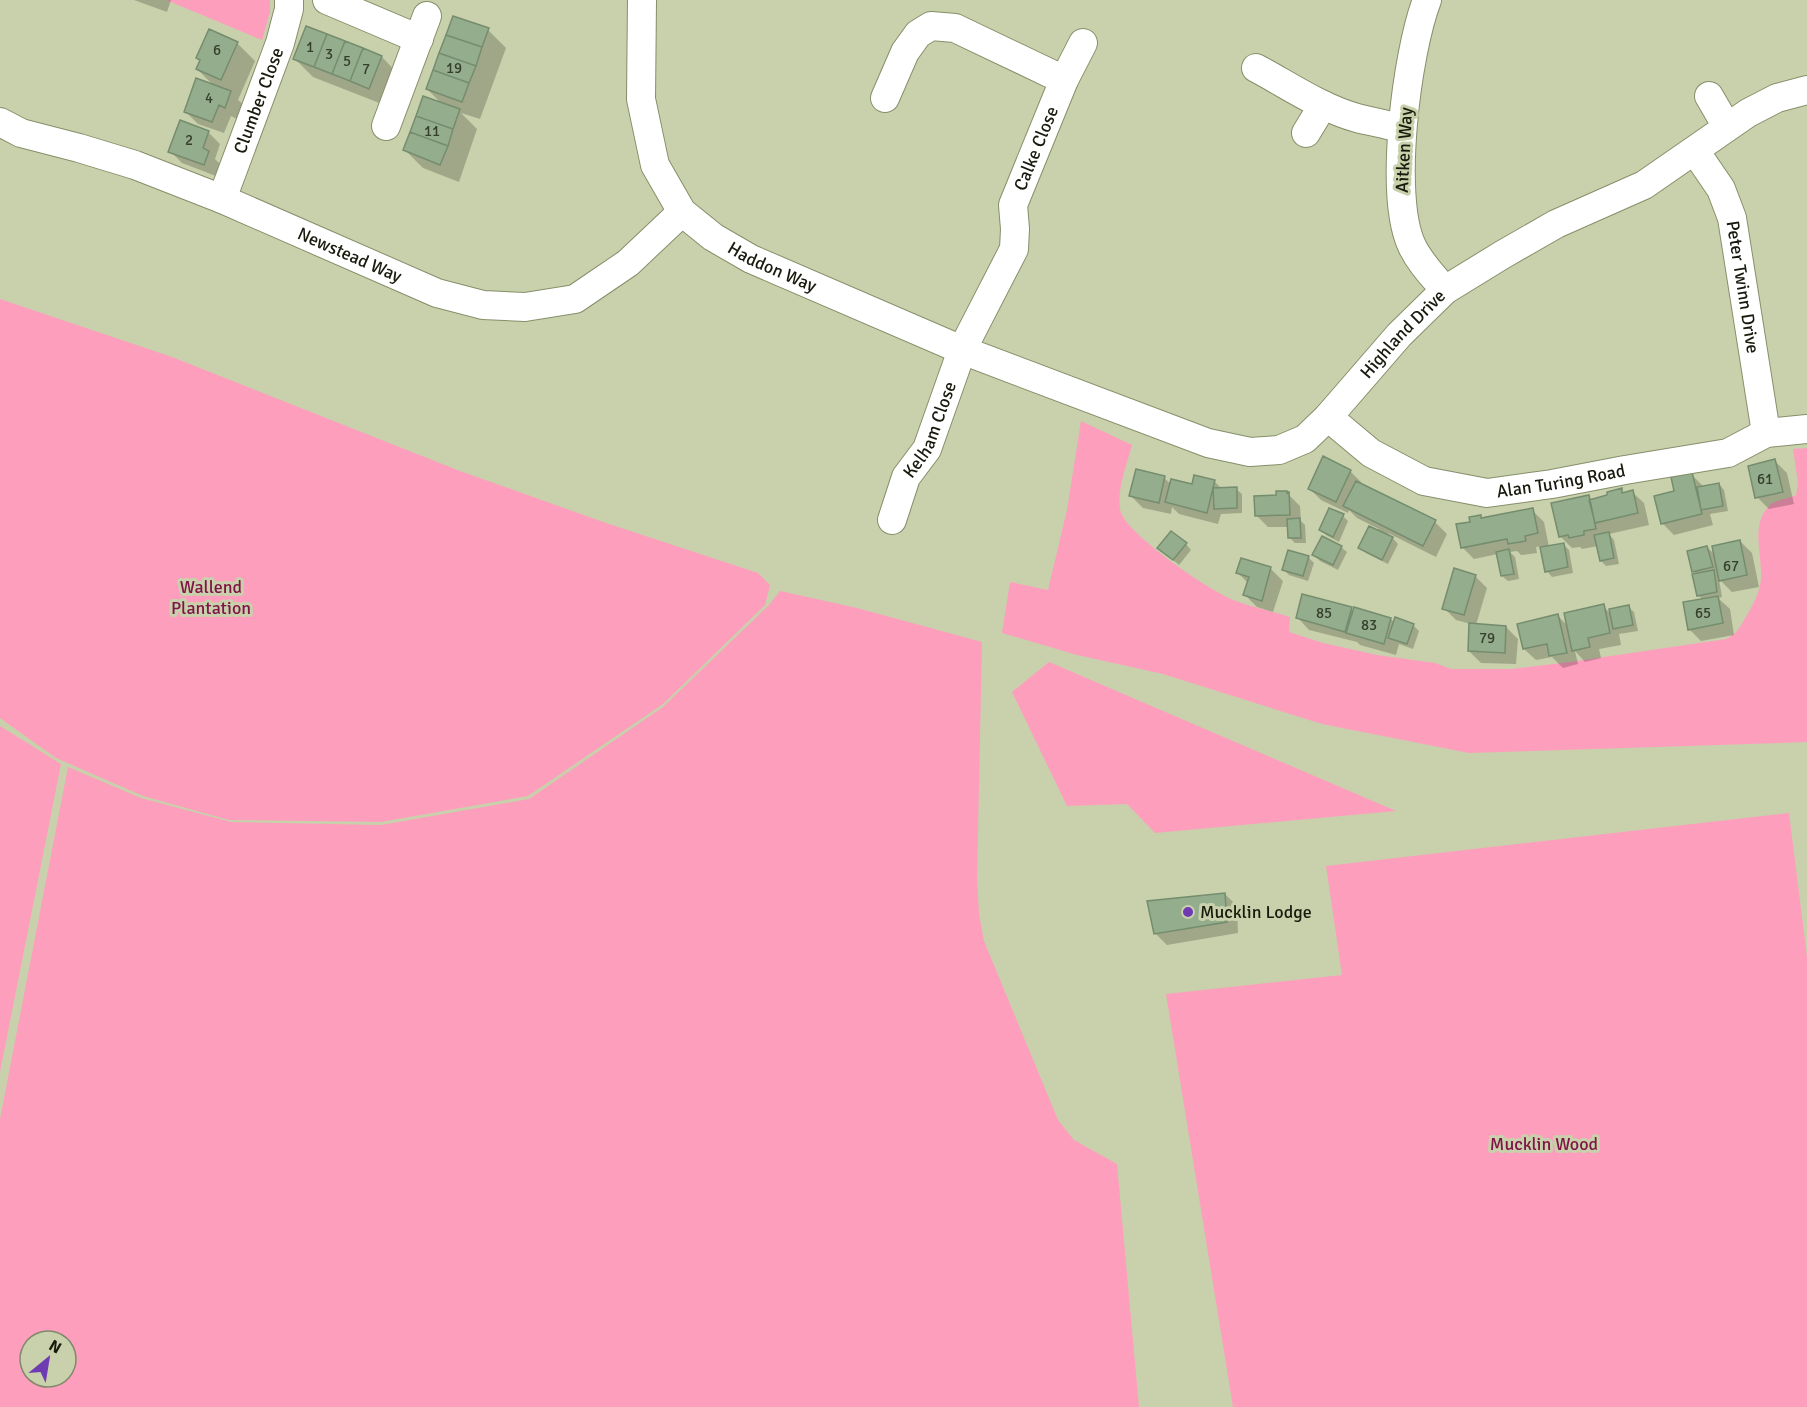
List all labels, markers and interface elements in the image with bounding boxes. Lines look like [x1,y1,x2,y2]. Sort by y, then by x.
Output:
house number: 1 [306,38,314,56]
house number: 6 [213,41,221,59]
street label: Clumber Close [229,44,288,157]
house number: 3 [325,45,333,63]
house number: 5 [343,52,351,70]
house number: 19 [446,59,462,77]
house number: 7 [362,60,370,78]
house number: 4 [205,89,213,107]
street label: Calke Close [1009,103,1063,194]
street label: Aitken Way [1391,106,1417,193]
house number: 11 [424,122,440,140]
house number: 2 [185,131,193,149]
street label: Peter Twinn Drive [1722,219,1764,355]
street label: Newstead Way [294,222,406,288]
street label: Haddon Way [724,237,820,297]
street label: Highland Drive [1355,285,1450,383]
street label: Kelham Close [898,378,961,482]
street label: Alan Turing Road [1495,459,1627,503]
house number: 61 [1757,470,1773,488]
house number: 67 [1723,557,1739,575]
park label: Wallend Plantation [171,576,251,619]
house number: 85 [1316,604,1332,622]
house number: 65 [1695,604,1711,622]
house number: 83 [1361,616,1377,634]
house number: 79 [1479,629,1495,647]
place label: Mucklin Lodge [1200,901,1312,923]
marker: Mucklin Lodge [1181,905,1195,919]
park label: Mucklin Wood [1490,1133,1598,1155]
north arrow [18,1329,78,1389]
text: N [45,1335,65,1358]

